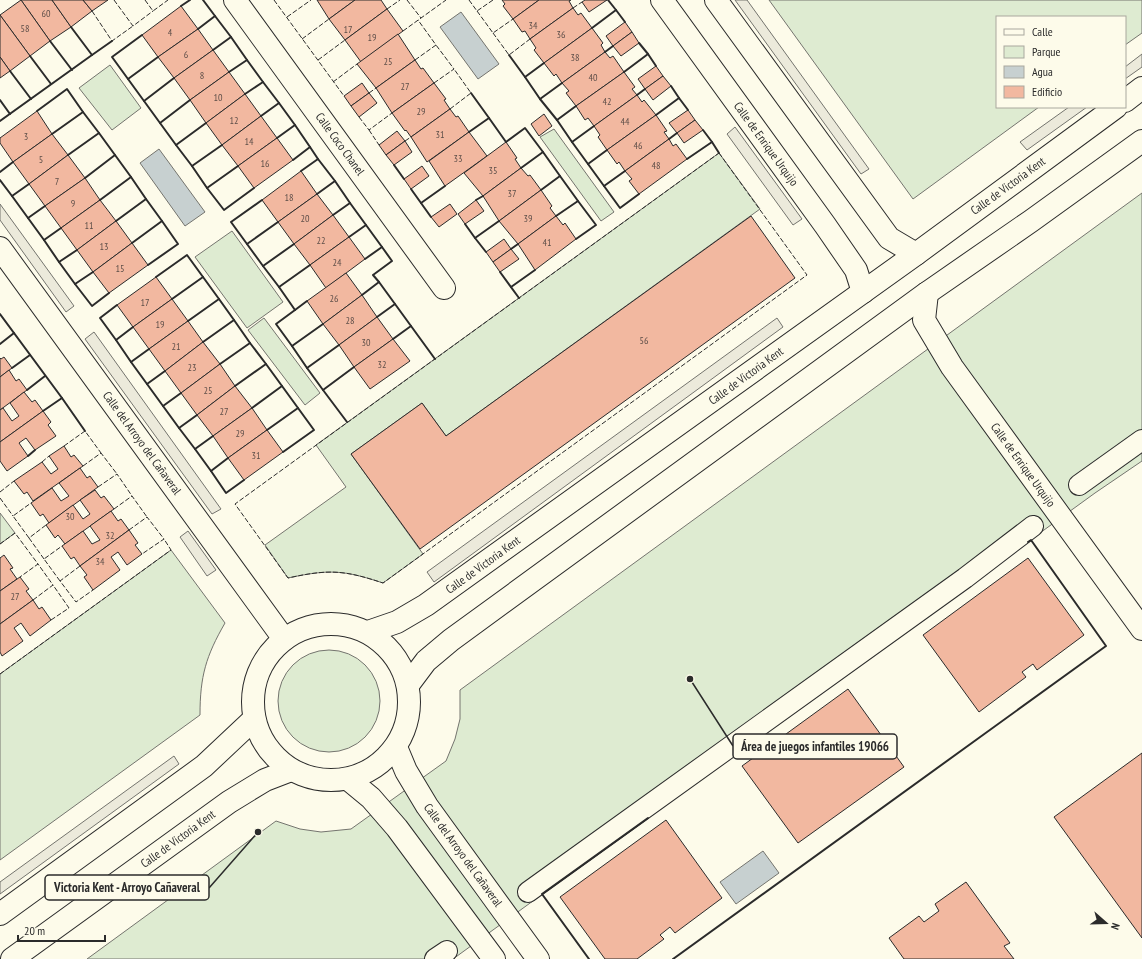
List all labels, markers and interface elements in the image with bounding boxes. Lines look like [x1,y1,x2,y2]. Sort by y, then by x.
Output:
house number: 60 [42,7,51,20]
legend [996,16,1126,108]
house number: 34 [529,19,538,32]
house number: 58 [21,22,30,35]
house number: 17 [344,23,353,36]
text: Calle [1032,24,1053,39]
house number: 4 [168,26,173,39]
house number: 36 [557,28,566,41]
house number: 19 [368,31,377,44]
text: Parque [1032,44,1061,59]
house number: 6 [184,48,189,61]
house number: 38 [571,51,580,64]
house number: 25 [384,55,393,68]
text: Agua [1032,64,1053,79]
house number: 8 [200,69,204,82]
house number: 40 [589,71,598,84]
house number: 27 [401,80,410,93]
text: Edificio [1032,84,1062,99]
house number: 10 [214,91,223,104]
house number: 42 [603,95,612,108]
street label: Calle de Enrique Urquijo [731,99,802,189]
house number: 29 [417,105,426,118]
street label: Calle Coco Chanel [313,109,368,178]
house number: 12 [230,114,239,127]
house number: 44 [621,115,630,128]
house number: 31 [436,128,445,141]
house number: 3 [24,130,28,143]
house number: 14 [245,135,254,148]
house number: 46 [634,139,643,152]
house number: 33 [454,152,463,165]
house number: 5 [39,153,43,166]
street label: Calle de Victoria Kent [967,153,1049,218]
house number: 16 [261,157,270,170]
house number: 48 [652,159,661,172]
house number: 35 [489,164,498,177]
house number: 7 [55,175,59,188]
house number: 37 [508,187,517,200]
house number: 18 [285,191,294,204]
house number: 9 [71,197,75,210]
house number: 20 [301,212,310,225]
house number: 39 [524,212,533,225]
house number: 11 [85,219,94,232]
house number: 22 [317,234,326,247]
house number: 41 [543,236,552,249]
house number: 13 [100,240,109,253]
house number: 24 [333,256,342,269]
house number: 15 [116,262,125,275]
house number: 26 [330,292,339,305]
house number: 17 [141,296,150,309]
house number: 28 [346,314,355,327]
house number: 19 [156,318,165,331]
house number: 56 [640,334,649,347]
house number: 30 [362,336,371,349]
house number: 21 [172,340,181,353]
street label: Calle de Victoria Kent [705,343,787,408]
house number: 32 [378,358,387,371]
house number: 23 [188,361,197,374]
house number: 25 [204,384,213,397]
street label: Calle del Arroyo del Cañaveral [100,388,185,497]
house number: 27 [220,405,229,418]
street label: Calle de Enrique Urquijo [988,420,1059,510]
house number: 29 [236,427,245,440]
house number: 31 [252,449,261,462]
house number: 30 [66,510,75,523]
house number: 32 [106,529,115,542]
street label: Calle de Victoria Kent [442,532,524,597]
house number: 34 [96,555,105,568]
house number: 27 [11,590,20,603]
callout: Área de juegos infantiles 19066 [733,734,897,759]
text: Área de juegos infantiles 19066 [740,738,889,755]
street label: Calle del Arroyo del Cañaveral [421,800,506,909]
street label: Calle de Victoria Kent [137,806,219,871]
callout: Victoria Kent - Arroyo Cañaveral [45,875,209,900]
text: Victoria Kent - Arroyo Cañaveral [53,879,201,896]
north arrow [1086,903,1126,943]
scale bar [18,917,105,943]
text: N [1108,921,1123,932]
text: 20 m [24,923,45,938]

